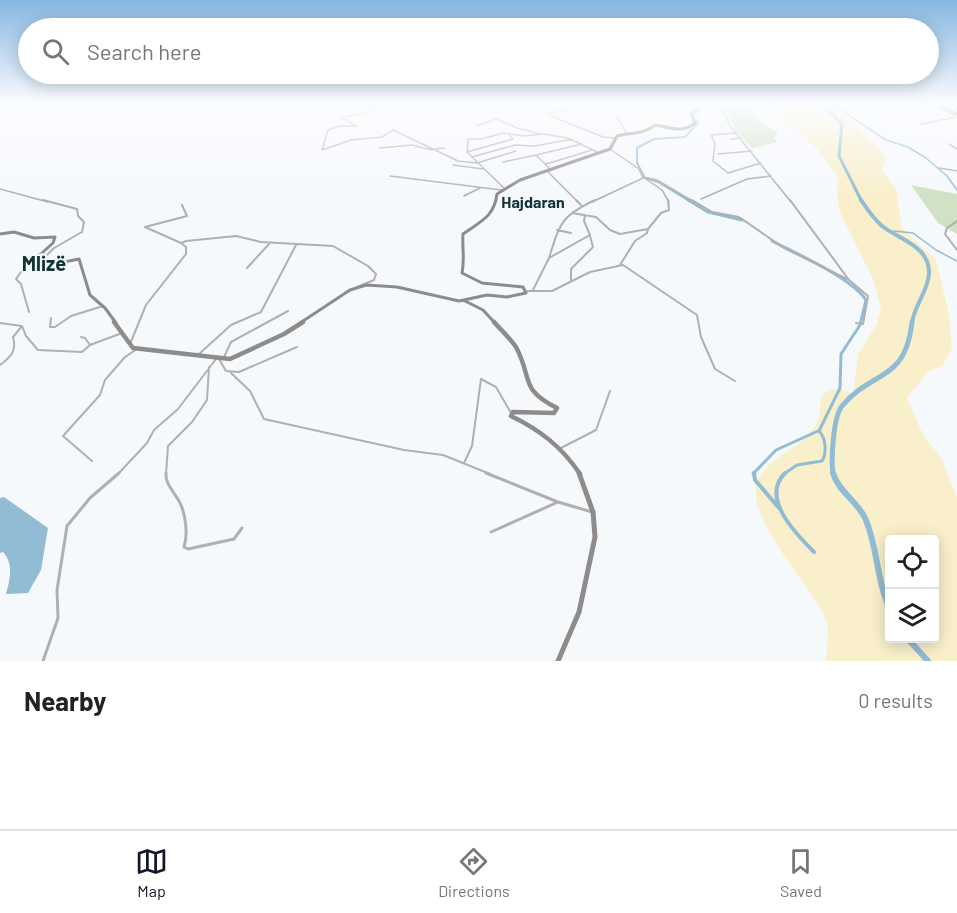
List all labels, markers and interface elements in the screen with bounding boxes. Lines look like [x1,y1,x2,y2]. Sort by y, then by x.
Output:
search box [18,18,939,84]
icon: search [39,35,72,68]
text: Search here [87,38,201,64]
district label: Hajdaran [501,192,565,211]
district label: Mlizë [22,251,66,275]
map controls [885,535,939,643]
button: locate [885,535,939,589]
button: layers [885,589,939,643]
text: Nearby [24,685,106,716]
text: 0 results [858,688,933,712]
tab: Map [135,845,168,900]
tab: Directions [438,845,510,900]
tab: Saved [780,845,822,900]

